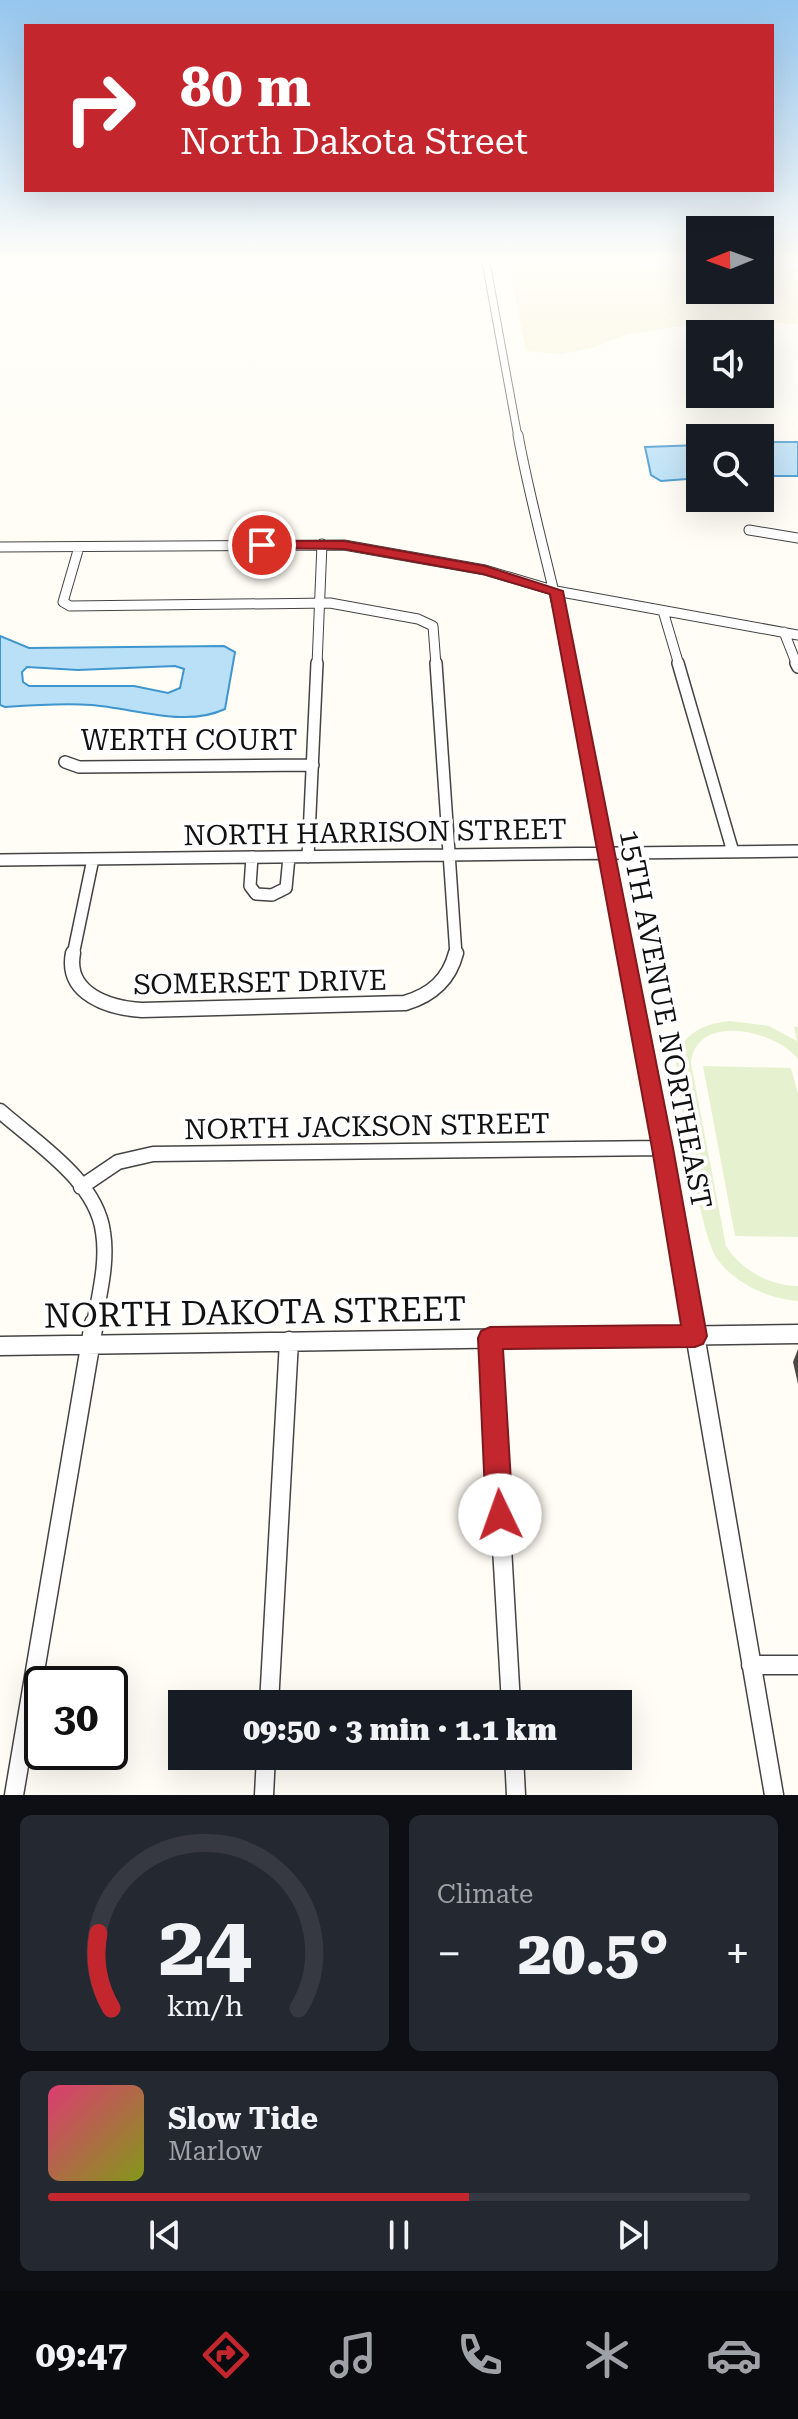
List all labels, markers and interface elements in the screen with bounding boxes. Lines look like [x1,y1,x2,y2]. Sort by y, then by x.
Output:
text: 80 m [180,54,311,120]
icon: right [48,56,152,160]
text: North Dakota Street [180,121,528,163]
north arrow [686,216,774,304]
map controls [686,216,774,512]
button: sound [686,320,774,408]
button: search [686,424,774,512]
pin [228,511,296,579]
icon: arrive [240,523,284,567]
street label: WERTH COURT [81,724,297,757]
street label: NORTH HARRISON STREET [183,813,567,852]
street label: 15TH AVENUE NORTHEAST [613,827,718,1211]
street label: SOMERSET DRIVE [133,964,387,1001]
street label: NORTH JACKSON STREET [184,1107,550,1146]
street label: NORTH DAKOTA STREET [43,1288,467,1336]
position arrow [458,1473,542,1557]
speed limit sign: 30 [24,1666,128,1770]
text: 09:50 · 3 min · 1.1 km [243,1712,557,1747]
text: Climate [437,1879,533,1909]
text: 24 [158,1898,251,1995]
text: 20.5° [518,1918,669,1989]
text: − [437,1928,462,1980]
text: + [725,1928,750,1980]
text: km/h [166,1989,243,2023]
text: Slow Tide [168,2101,318,2136]
text: Marlow [168,2136,262,2166]
icon: previous [143,2213,187,2257]
icon: pause [377,2213,421,2257]
icon: next [611,2213,655,2257]
icon: directions [198,2327,254,2383]
icon: music [325,2327,381,2383]
icon: phone [452,2327,508,2383]
icon: climate [579,2327,635,2383]
icon: car [706,2327,762,2383]
text: 09:47 [36,2334,127,2376]

